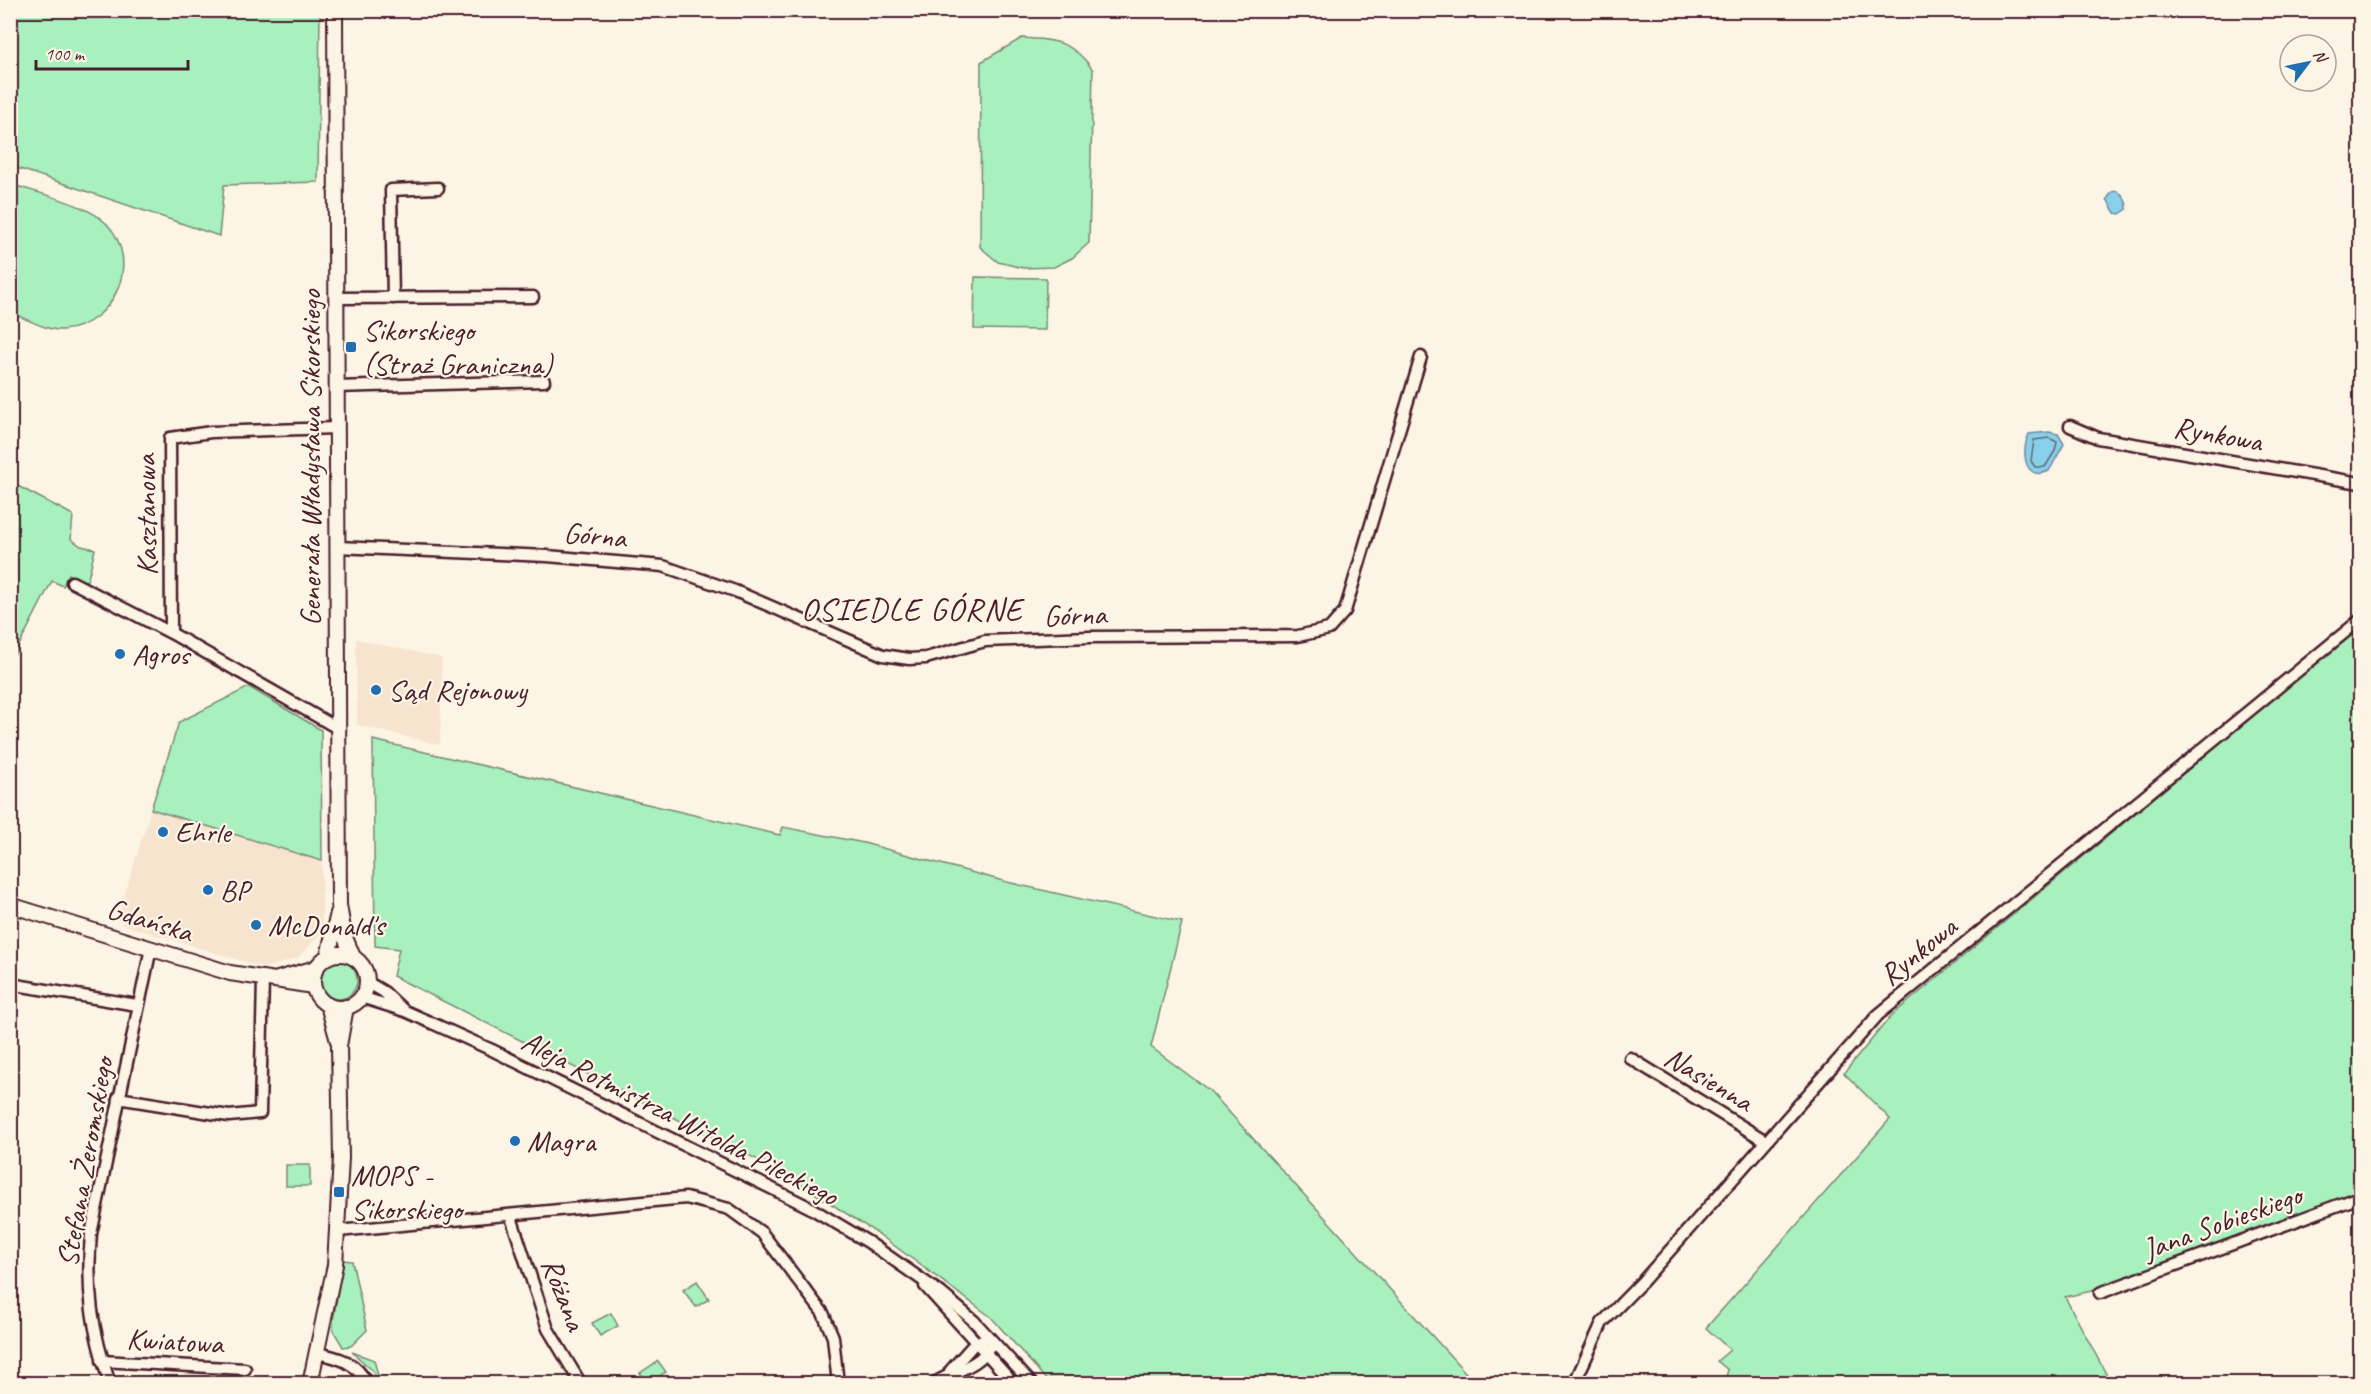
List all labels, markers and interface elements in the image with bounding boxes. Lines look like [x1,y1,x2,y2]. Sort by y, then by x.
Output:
scale bar [36,33,188,71]
north arrow [2278,33,2338,93]
text: 100 m [45,43,86,65]
text: N [2309,46,2333,68]
street label: Generała Władysława Sikorskiego [291,288,329,626]
place label: Sikorskiego (Straż Graniczna) [363,311,555,383]
marker: Sikorskiego (Straż Graniczna) [344,340,358,354]
street label: Rynkowa [2171,408,2267,461]
street label: Kasztanowa [126,452,166,576]
street label: Górna [562,513,630,557]
district label: OSIEDLE GÓRNE [801,589,1026,630]
street label: Górna [1043,595,1109,635]
place label: Agros [132,635,192,673]
marker: Agros [113,647,127,661]
place label: Sąd Rejonowy [388,671,529,709]
marker: Sąd Rejonowy [369,683,383,697]
place label: Ehrle [175,813,233,851]
marker: Ehrle [156,825,170,839]
place label: BP [220,871,253,909]
marker: BP [201,883,215,897]
street label: Gdańska [103,889,199,951]
place label: McDonald's [268,906,387,944]
street label: Rynkowa [1871,907,1966,994]
marker: McDonald's [249,918,263,932]
street label: Aleja Rotmistrza Witolda Pileckiego [515,1022,846,1215]
street label: Nasienna [1658,1038,1762,1121]
street label: Stefana Żeromskiego [48,1051,123,1270]
place label: Magra [527,1122,597,1160]
marker: Magra [508,1134,522,1148]
place label: MOPS - Sikorskiego [351,1156,465,1228]
street label: Jana Sobieskiego [2136,1175,2310,1269]
marker: MOPS - Sikorskiego [332,1185,346,1199]
street label: Różana [533,1252,596,1338]
street label: Kwiatowa [126,1320,226,1363]

